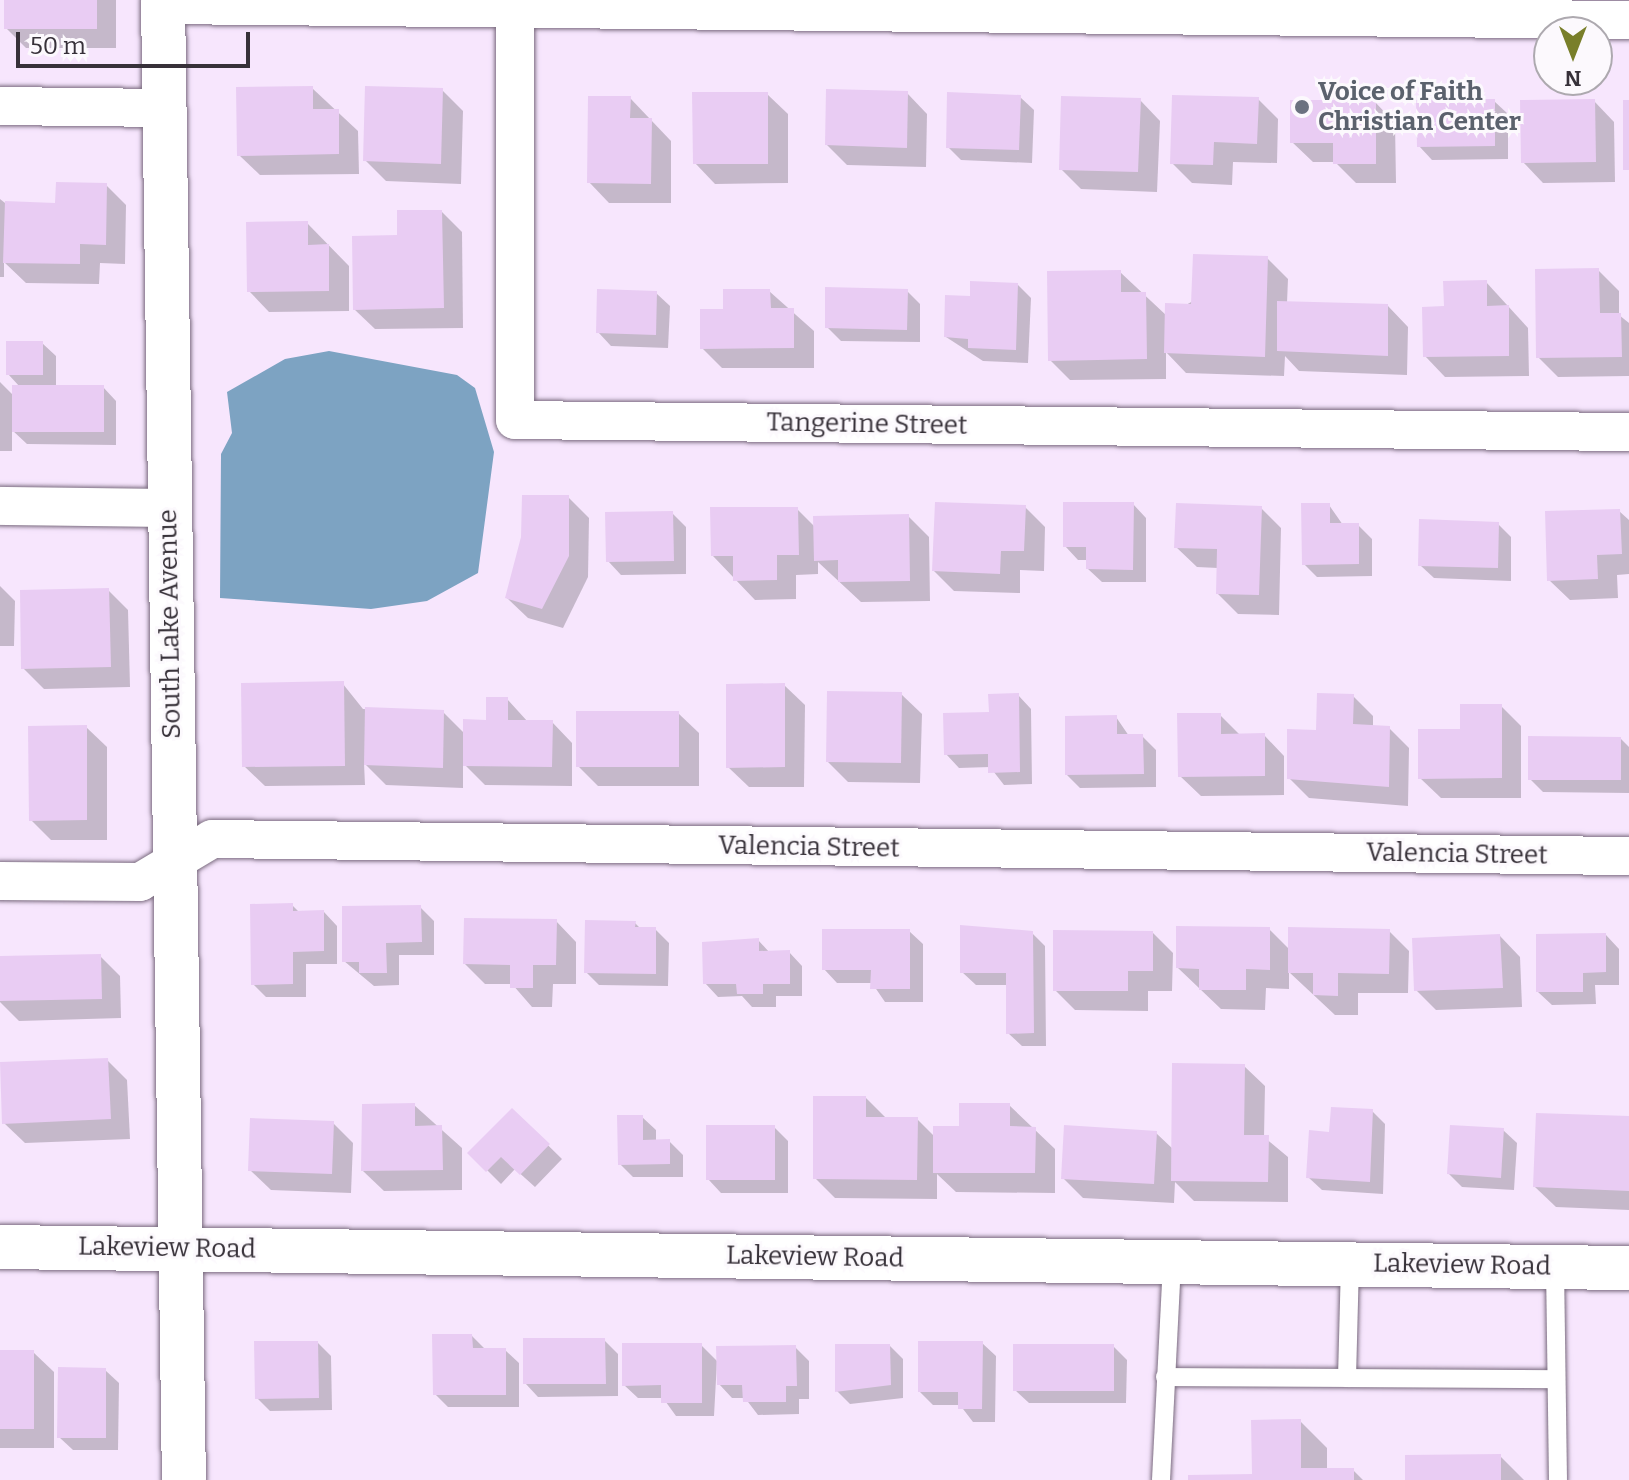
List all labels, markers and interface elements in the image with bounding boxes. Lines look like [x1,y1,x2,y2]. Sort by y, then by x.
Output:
scale bar [20,16,254,66]
north arrow [1533,16,1613,96]
text: 50 m [30,32,86,60]
text: N [1565,65,1582,92]
place label: Voice of Faith Christian Center [1318,76,1521,138]
marker: Voice of Faith Christian Center [1293,98,1311,116]
street label: Tangerine Street [766,407,968,441]
street label: South Lake Avenue [152,509,188,739]
street label: Valencia Street [718,830,900,864]
street label: Valencia Street [1366,837,1548,871]
street label: Lakeview Road [78,1231,256,1265]
street label: Lakeview Road [726,1240,904,1274]
street label: Lakeview Road [1373,1248,1551,1282]

